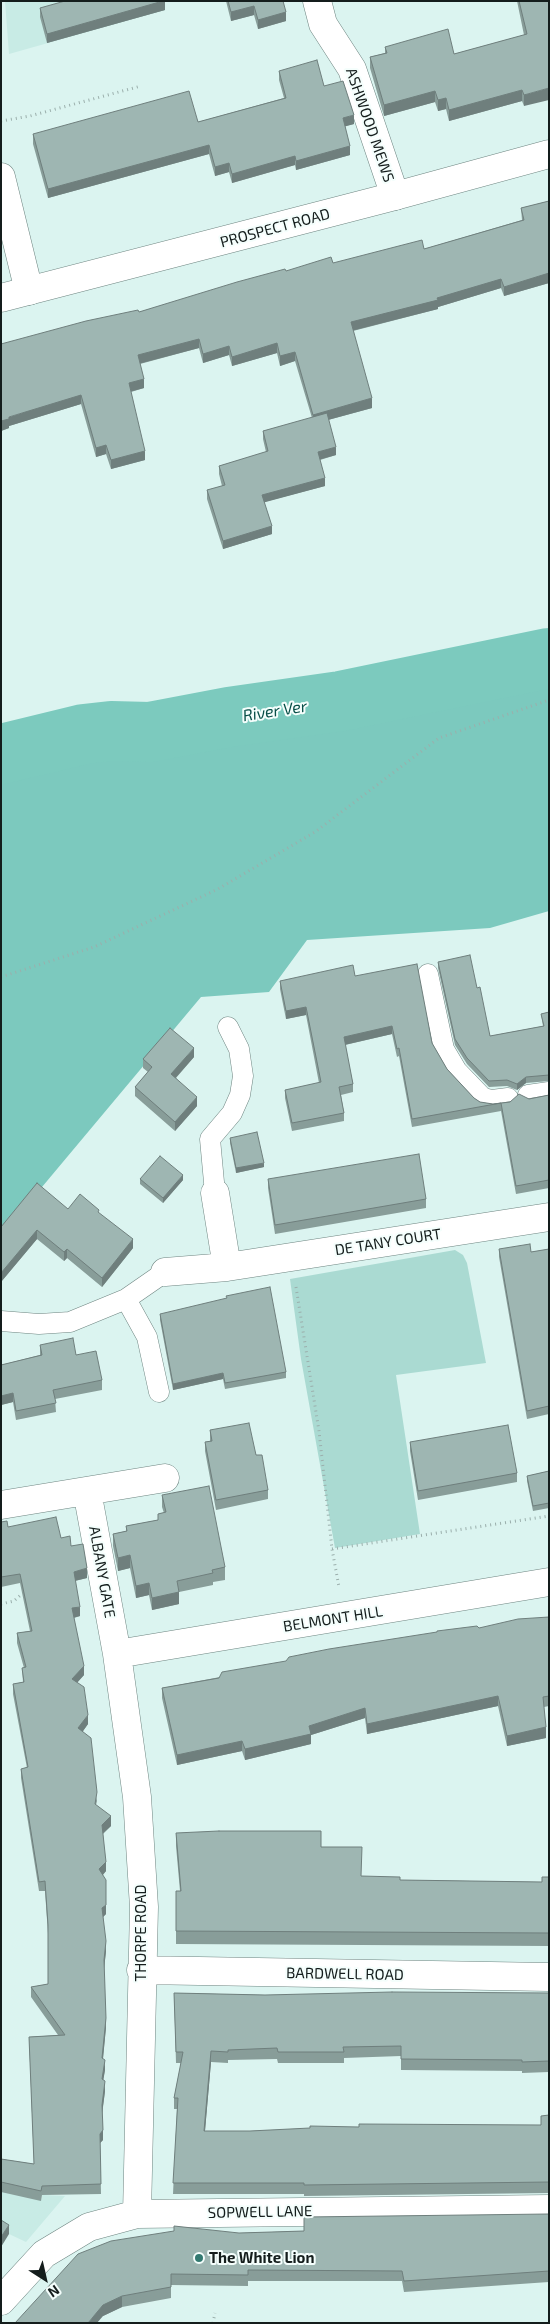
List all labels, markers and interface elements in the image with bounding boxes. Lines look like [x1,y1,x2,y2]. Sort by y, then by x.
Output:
street label: ASHWOOD MEWS [342,66,398,184]
street label: PROSPECT ROAD [218,205,332,251]
water label: River Ver [241,696,309,726]
street label: DE TANY COURT [333,1225,443,1259]
street label: ALBANY GATE [85,1525,119,1619]
street label: BELMONT HILL [282,1602,384,1636]
street label: THORPE ROAD [132,1884,150,1982]
street label: BARDWELL ROAD [286,1964,404,1984]
street label: SOPWELL LANE [208,2202,312,2222]
place label: The White Lion [209,2249,314,2267]
marker: The White Lion [193,2252,205,2264]
north arrow [20,2254,70,2304]
text: N [45,2282,63,2302]

